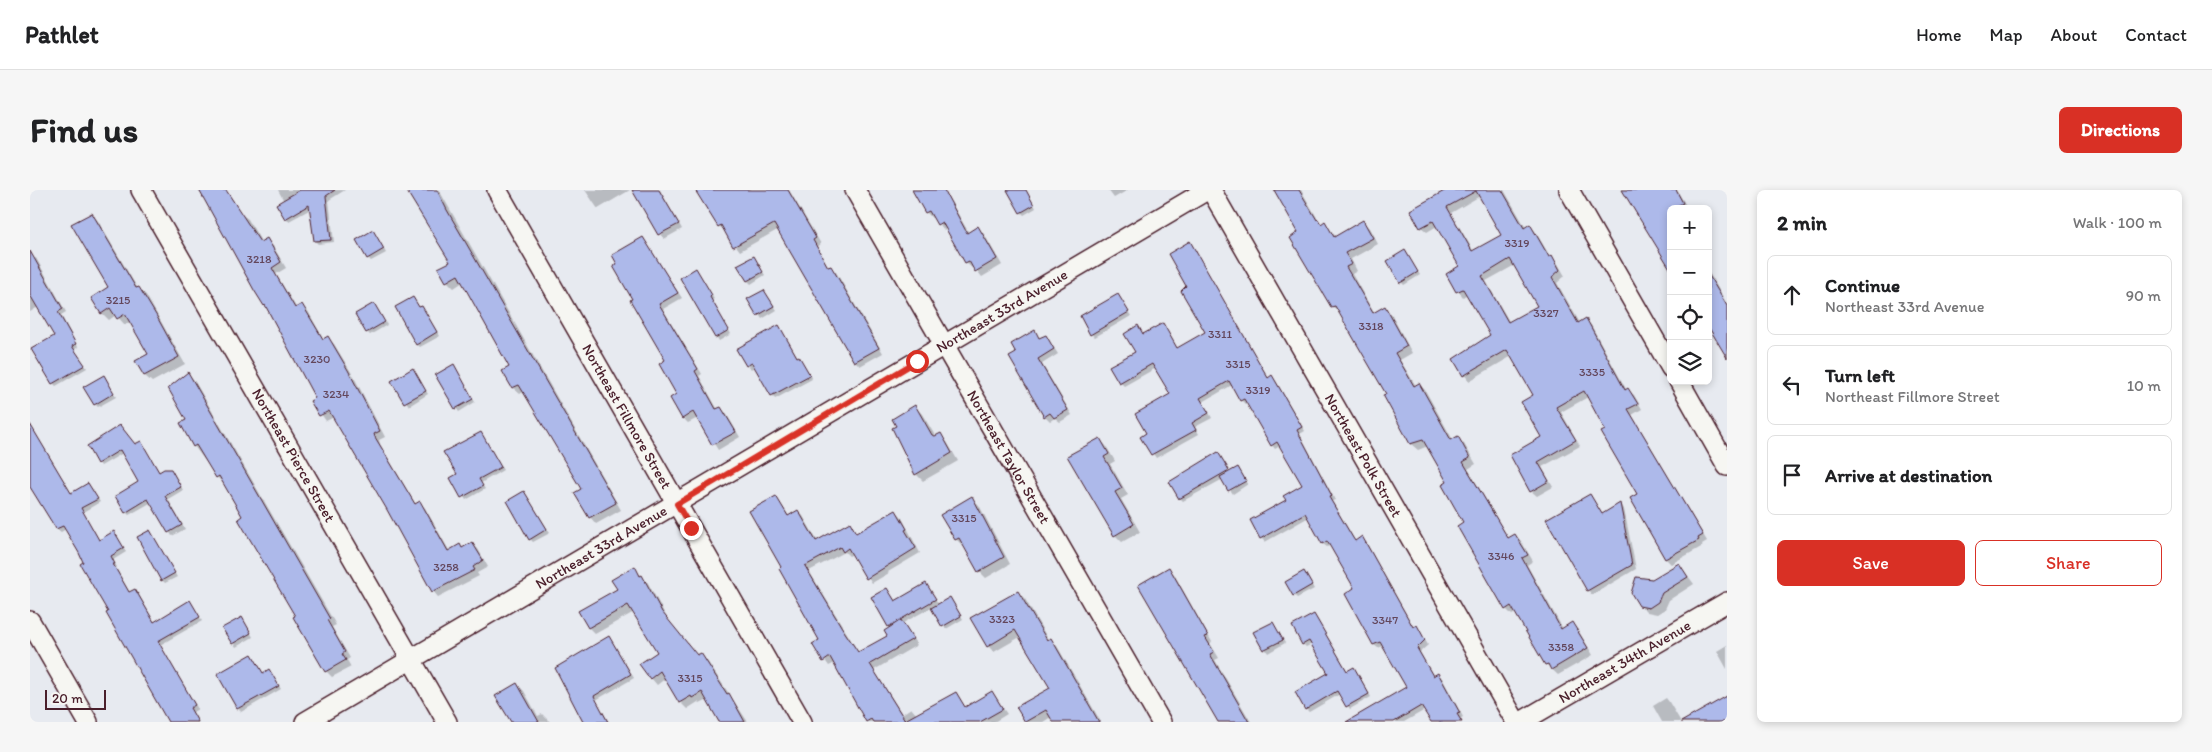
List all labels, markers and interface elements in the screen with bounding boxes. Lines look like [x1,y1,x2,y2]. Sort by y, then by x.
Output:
text: Pathlet [25,20,99,49]
text: Home [1916,24,1962,46]
text: Map [1990,24,2023,46]
text: About [2051,24,2097,46]
text: Contact [2125,24,2187,46]
button: Directions [2059,107,2182,153]
text: Find us [30,109,138,151]
map controls [1667,205,1712,385]
button: + [1667,205,1712,250]
text: 2 min [1777,210,1827,235]
text: Walk · 100 m [2073,213,2162,232]
house number: 3319 [1505,236,1529,250]
button: − [1667,250,1712,295]
house number: 3218 [247,252,272,266]
street label: Northeast 33rd Avenue [933,265,1071,357]
text: Continue [1825,274,1900,297]
icon: ahead [1778,281,1806,309]
text: 90 m [2126,286,2161,305]
house number: 3215 [106,293,130,307]
button: locate [1667,295,1712,340]
text: Northeast 33rd Avenue [1825,297,1984,316]
house number: 3327 [1533,306,1559,320]
house number: 3318 [1358,319,1384,333]
house number: 3311 [1208,327,1233,341]
button: layers [1667,340,1712,385]
street label: Northeast Fillmore Street [578,341,676,492]
route start [906,350,929,373]
house number: 3230 [304,352,330,366]
house number: 3315 [1226,357,1250,371]
text: Turn left [1825,364,1895,387]
house number: 3335 [1579,365,1605,379]
icon: left [1778,371,1806,399]
text: 10 m [2127,376,2161,395]
house number: 3319 [1246,383,1270,397]
street label: Northeast Pierce Street [248,385,339,526]
house number: 3234 [323,387,349,401]
street label: Northeast Taylor Street [963,387,1054,527]
text: Northeast Fillmore Street [1825,387,2000,406]
street label: Northeast Polk Street [1321,391,1406,521]
icon: arrive [1778,461,1806,489]
text: Arrive at destination [1825,464,1992,487]
street label: Northeast 33rd Avenue [532,501,670,593]
house number: 3315 [952,511,976,525]
route end [680,517,703,540]
button: Save [1777,540,1965,586]
button: Share [1975,540,2162,586]
house number: 3346 [1488,549,1514,563]
house number: 3258 [433,560,459,574]
house number: 3323 [989,612,1015,626]
house number: 3347 [1372,613,1398,627]
street label: Northeast 34th Avenue [1555,616,1694,707]
house number: 3358 [1548,640,1574,654]
house number: 3315 [678,671,702,685]
scale bar [45,687,106,710]
text: 20 m [52,690,83,707]

